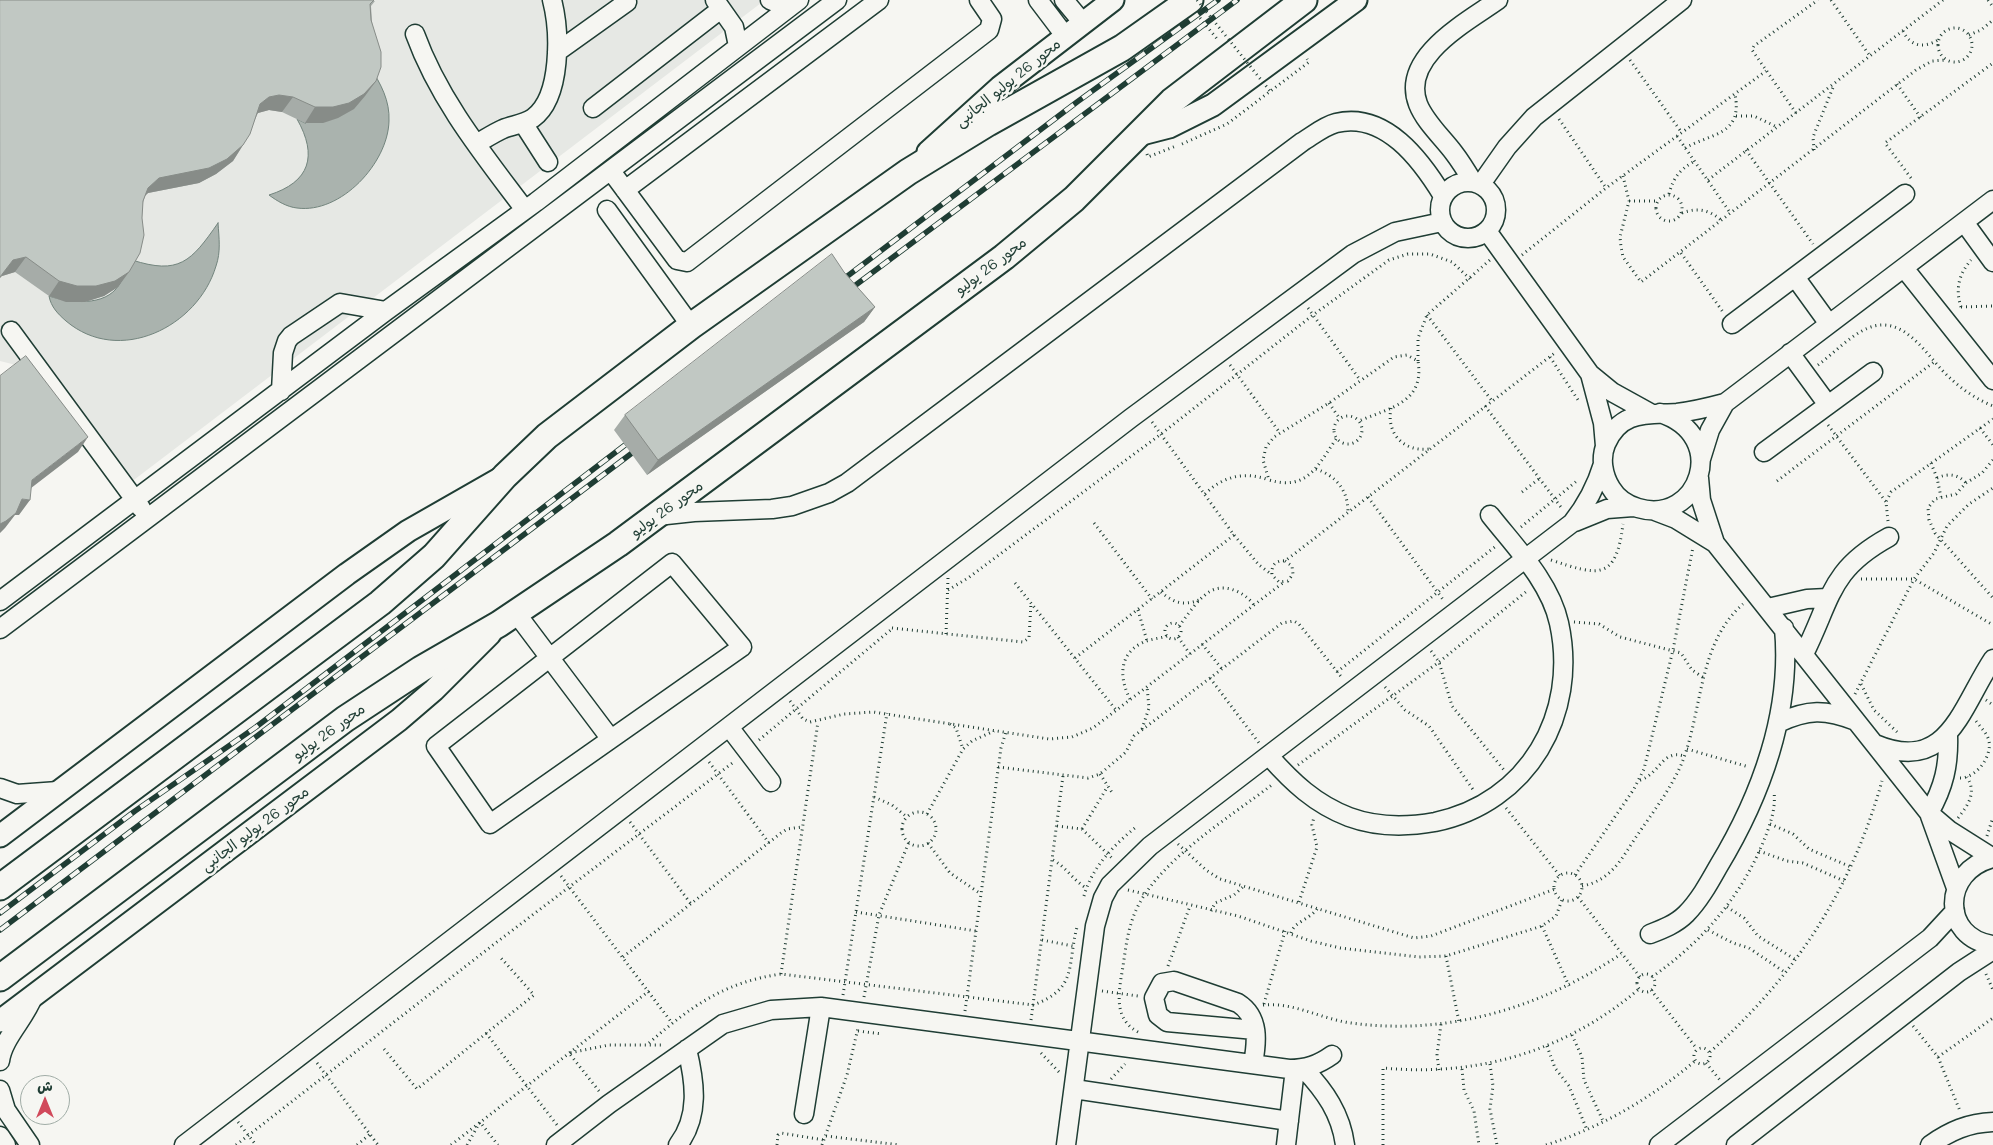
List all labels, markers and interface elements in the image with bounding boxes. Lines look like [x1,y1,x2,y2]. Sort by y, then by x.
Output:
street label: محور 26 يوليو الجانبى [952,35,1064,131]
street label: محور 26 يوليو [952,233,1030,299]
street label: محور 26 يوليو [627,477,707,541]
street label: محور 26 يوليو [289,700,369,764]
street label: محور 26 يوليو الجانبى [197,782,313,876]
north arrow [20,1075,70,1125]
text: ش [37,1076,53,1095]

